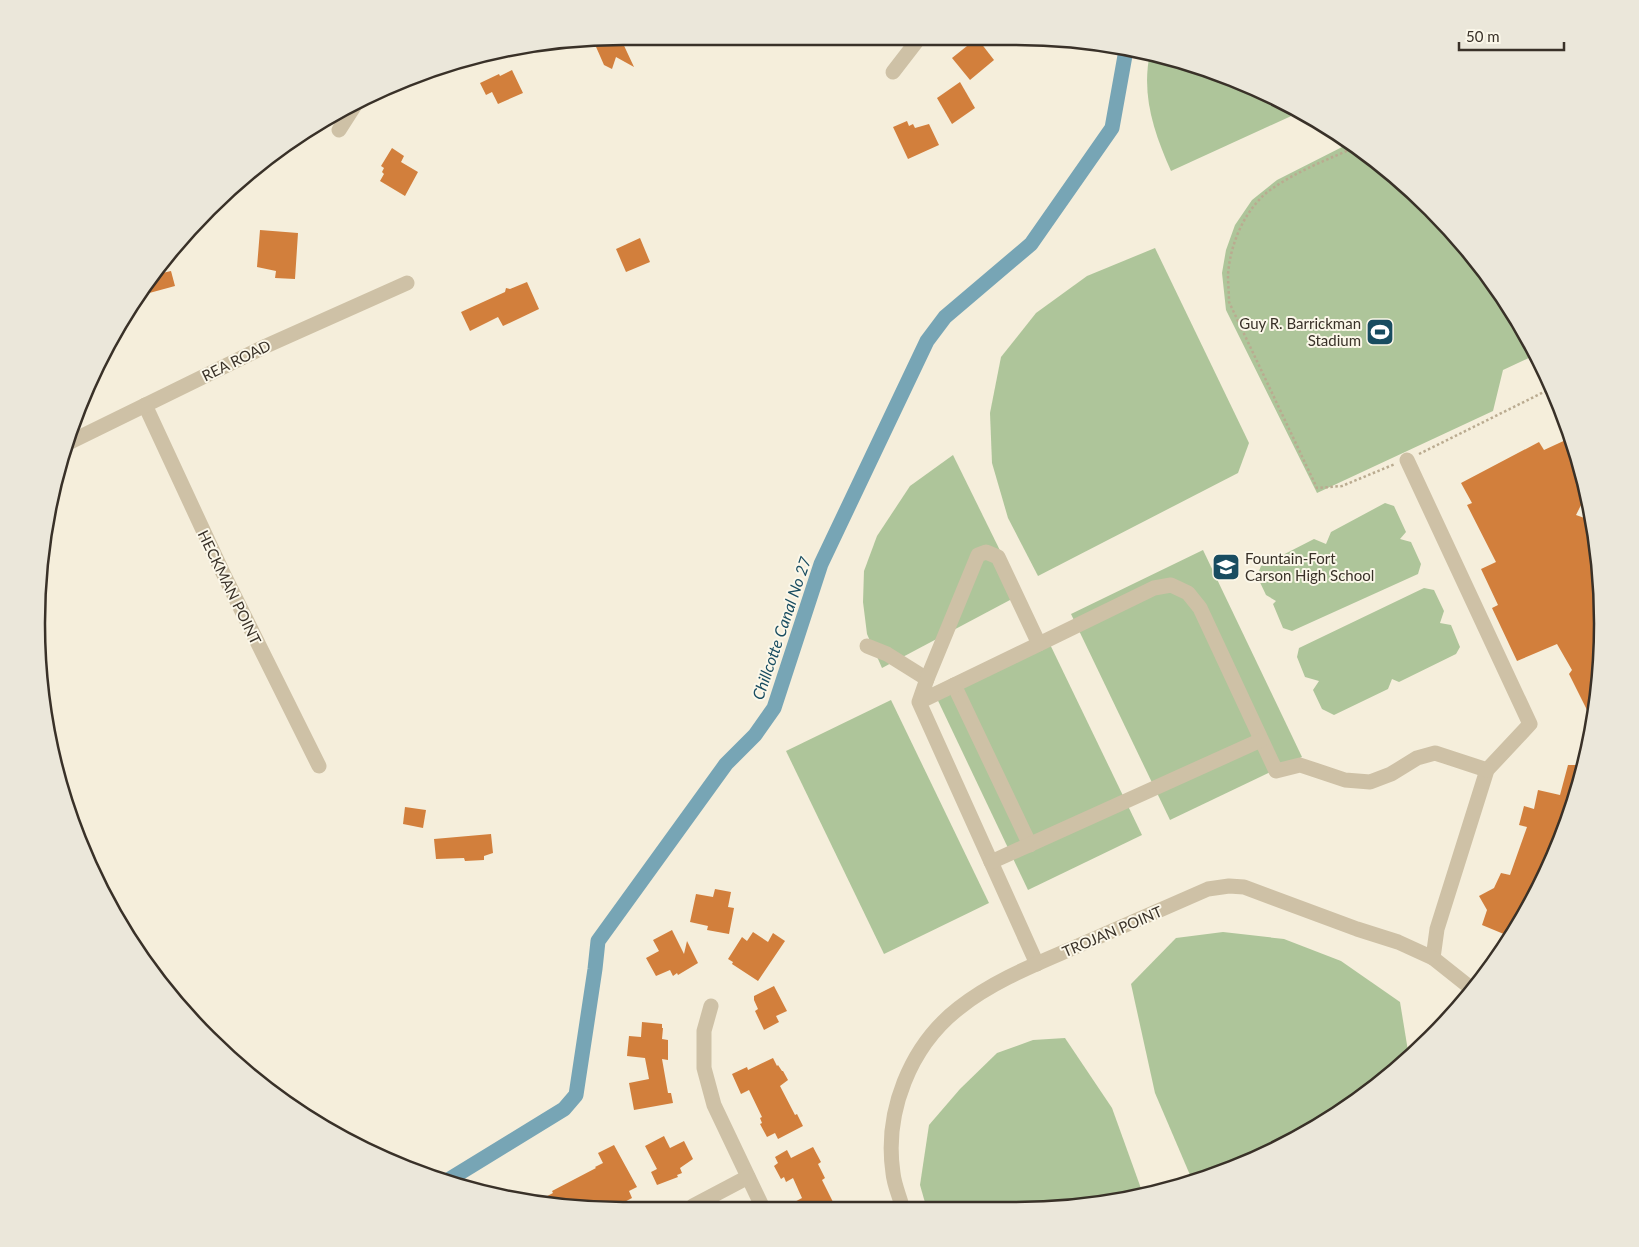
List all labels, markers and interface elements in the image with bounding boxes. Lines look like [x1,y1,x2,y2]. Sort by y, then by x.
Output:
scale bar [1459,20,1564,52]
text: 50 m [1466,27,1500,45]
place label: Guy R. Barrickman Stadium [1239,314,1361,349]
sports icon: Guy R. Barrickman Stadium [1365,317,1395,347]
street label: REA ROAD [199,336,273,384]
street label: HECKMAN POINT [195,527,265,647]
place label: Fountain-Fort Carson High School [1245,549,1374,584]
school or university icon: Fountain-Fort Carson High School [1211,552,1241,582]
water label: Chillcotte Canal No 27 [748,553,815,702]
street label: TROJAN POINT [1059,902,1165,960]

